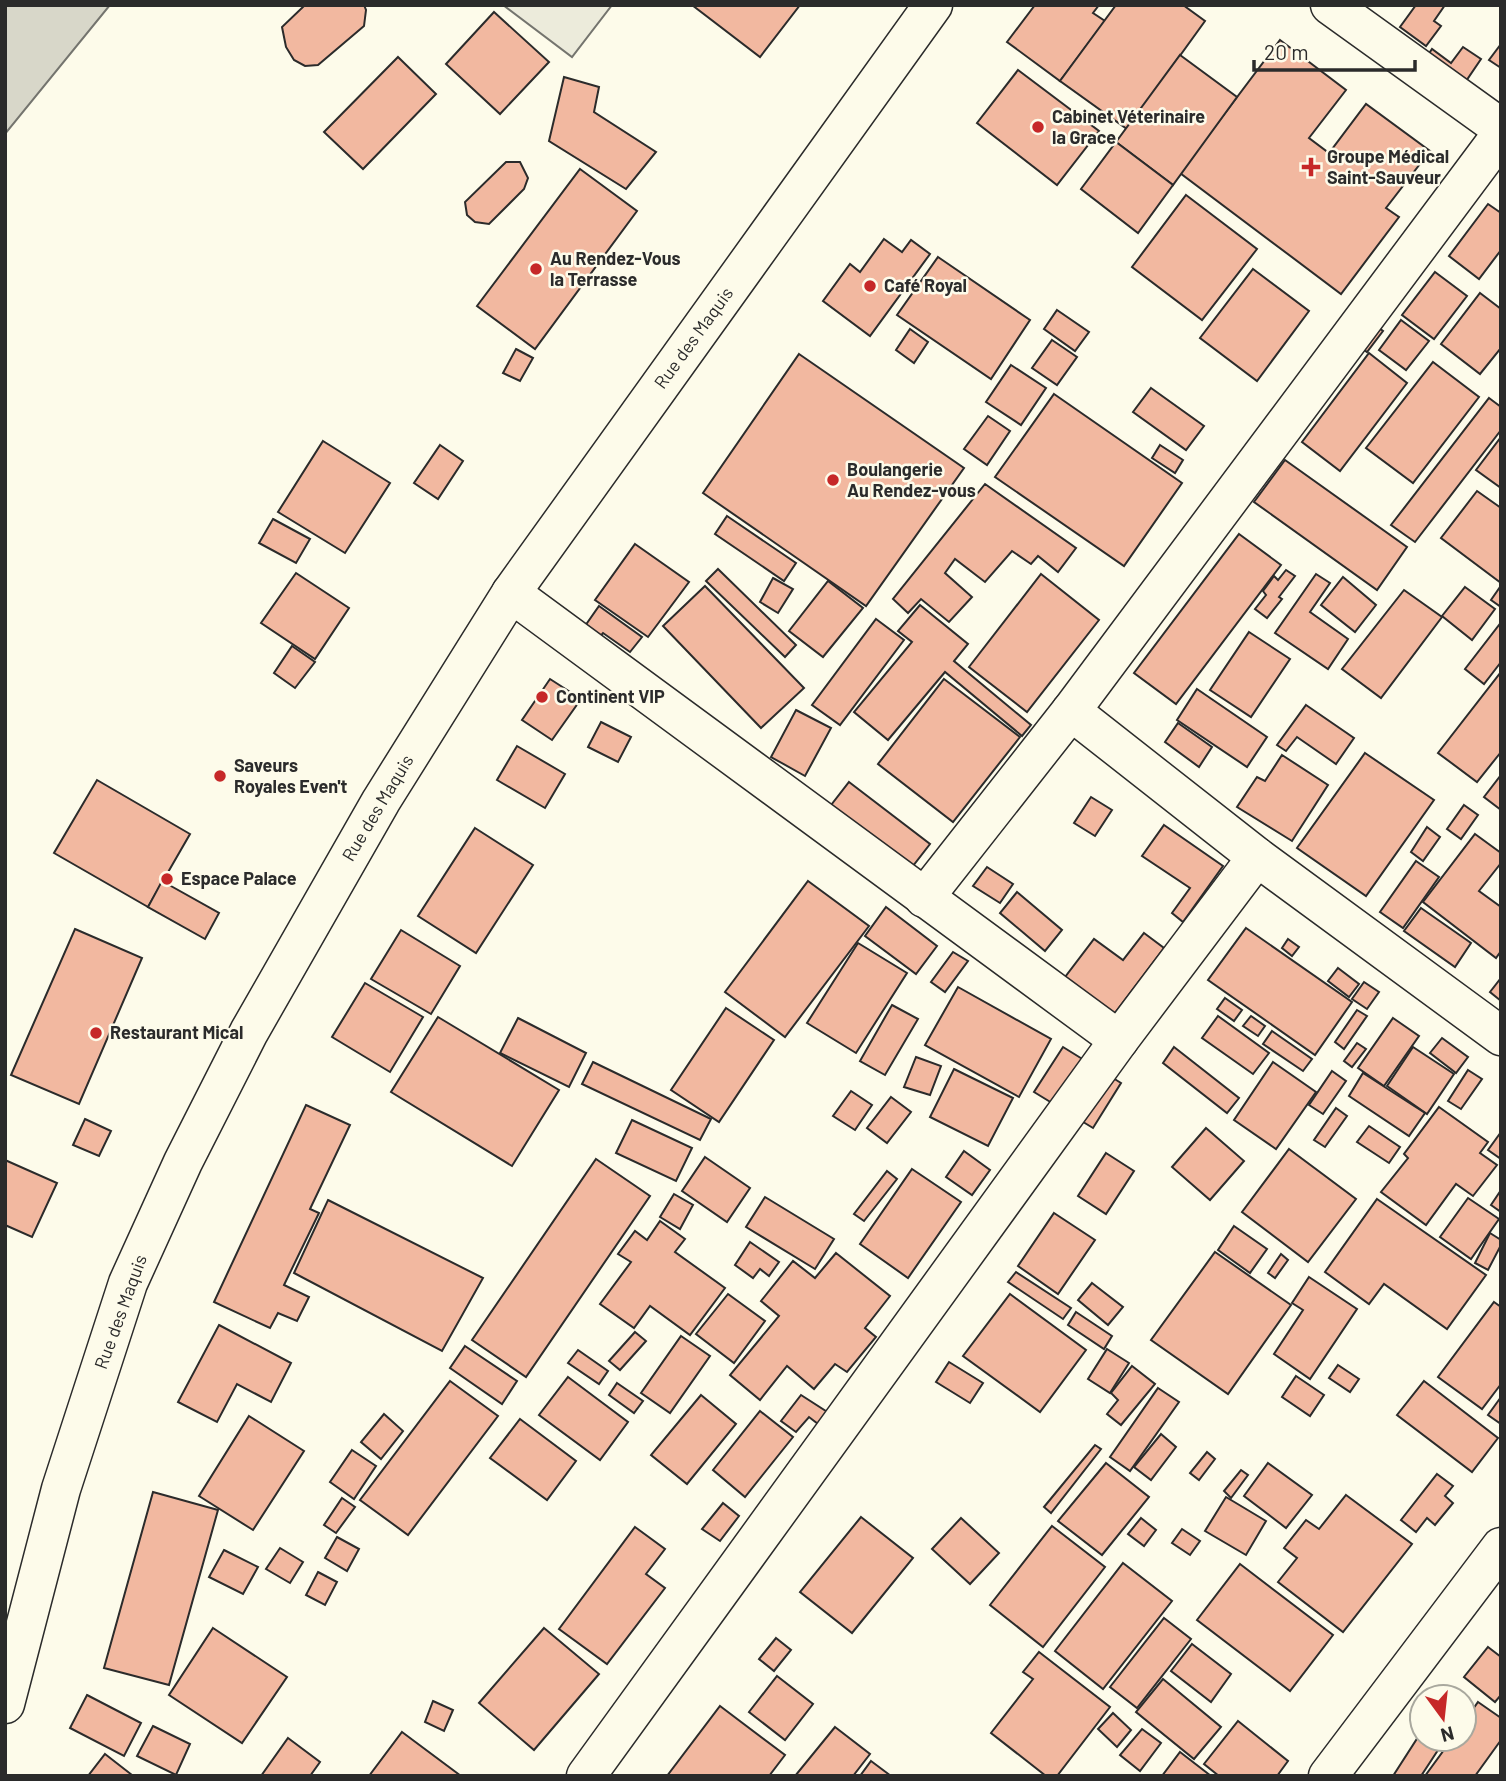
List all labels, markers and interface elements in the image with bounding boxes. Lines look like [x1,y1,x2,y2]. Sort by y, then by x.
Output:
scale bar [1254,28,1415,72]
text: 20 m [1264,39,1309,64]
place label: Cabinet Véterinaire la Grace [1052,105,1205,148]
marker: Cabinet Véterinaire la Grace [1030,119,1046,135]
place label: Groupe Médical Saint-Sauveur [1327,145,1449,188]
marker: Groupe Médical Saint-Sauveur [1301,157,1321,177]
place label: Au Rendez-Vous la Terrasse [550,247,681,290]
marker: Au Rendez-Vous la Terrasse [528,261,544,277]
place label: Café Royal [884,274,967,296]
marker: Café Royal [862,278,878,294]
street label: Rue des Maquis [649,282,737,393]
place label: Boulangerie Au Rendez-vous [847,458,976,501]
marker: Boulangerie Au Rendez-vous [825,472,841,488]
place label: Continent VIP [556,685,665,707]
marker: Continent VIP [534,689,550,705]
street label: Rue des Maquis [337,750,418,865]
place label: Saveurs Royales Even't [234,754,347,797]
marker: Saveurs Royales Even't [212,768,228,784]
place label: Espace Palace [181,867,297,889]
marker: Espace Palace [159,871,175,887]
place label: Restaurant Mical [110,1021,243,1043]
marker: Restaurant Mical [88,1025,104,1041]
street label: Rue des Maquis [89,1251,151,1372]
north arrow [1408,1683,1478,1753]
text: N [1438,1722,1457,1748]

